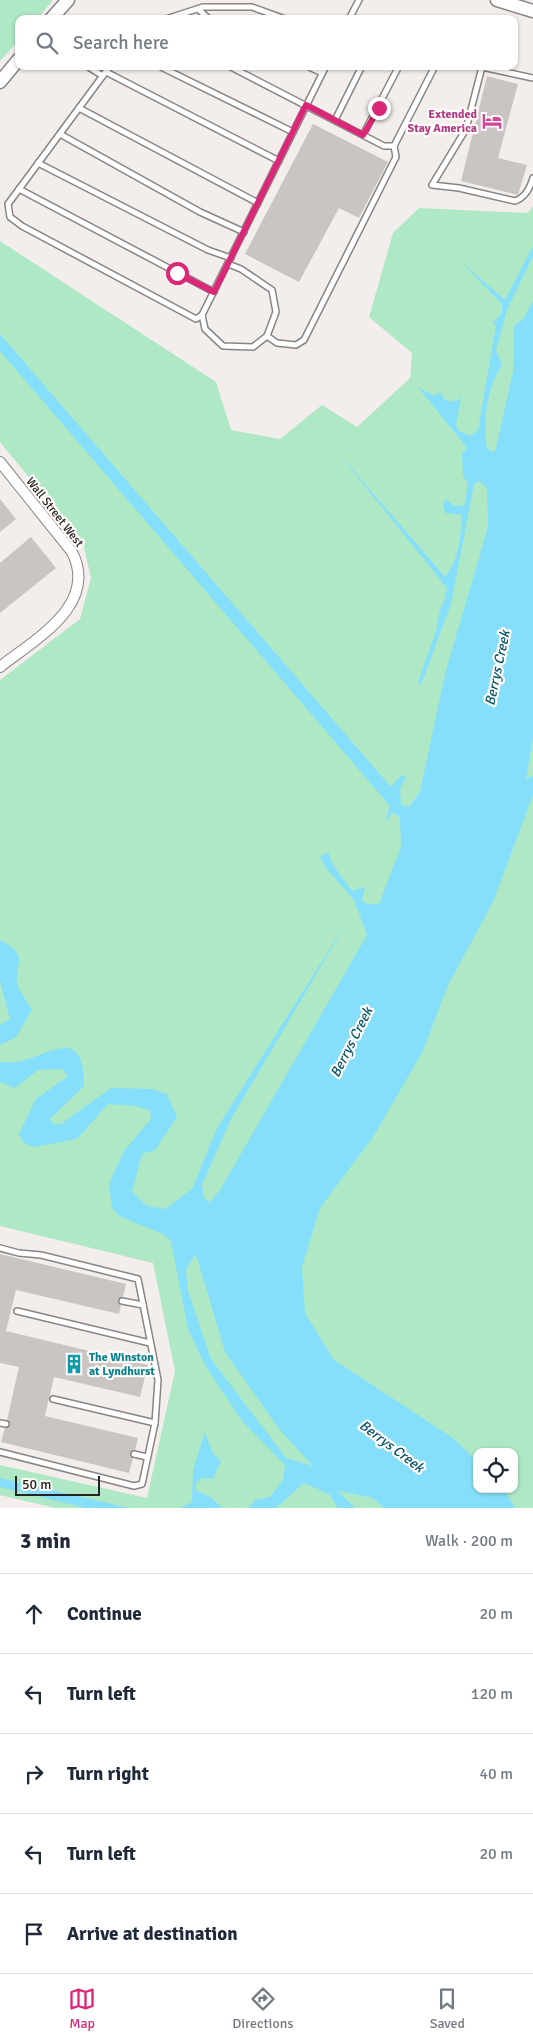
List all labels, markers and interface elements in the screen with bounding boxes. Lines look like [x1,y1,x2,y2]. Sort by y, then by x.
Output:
search box [15,15,518,70]
icon: search [33,29,61,57]
text: Search here [73,31,169,55]
route end [368,97,391,120]
place label: Extended Stay America [407,107,478,136]
hotel icon: Extended Stay America [481,110,503,132]
route start [166,262,189,285]
street label: Wall Street West [23,474,87,550]
water label: Berrys Creek [481,627,514,707]
water label: Berrys Creek [327,1003,377,1080]
place label: The Winston at Lyndhurst [89,1350,155,1379]
building icon: The Winston at Lyndhurst [63,1353,85,1375]
water label: Berrys Creek [356,1417,429,1477]
map controls [473,1448,518,1493]
button: locate [473,1448,518,1493]
scale bar [15,1473,100,1496]
text: 50 m [22,1476,51,1493]
text: 3 min [20,1528,71,1554]
text: Walk · 200 m [425,1531,513,1551]
icon: ahead [20,1600,48,1628]
text: Continue [67,1602,142,1626]
text: 20 m [479,1604,513,1624]
icon: left [20,1680,48,1708]
text: Turn left [67,1682,136,1706]
text: 120 m [471,1684,513,1704]
icon: right [20,1760,48,1788]
text: Turn right [67,1762,149,1786]
text: 40 m [479,1764,513,1784]
icon: left [20,1840,48,1868]
text: Turn left [67,1842,136,1866]
text: 20 m [479,1844,513,1864]
icon: arrive [20,1920,48,1948]
text: Arrive at destination [67,1922,238,1946]
tab: Map [68,1985,96,2032]
tab: Directions [232,1985,293,2032]
tab: Saved [430,1985,465,2032]

